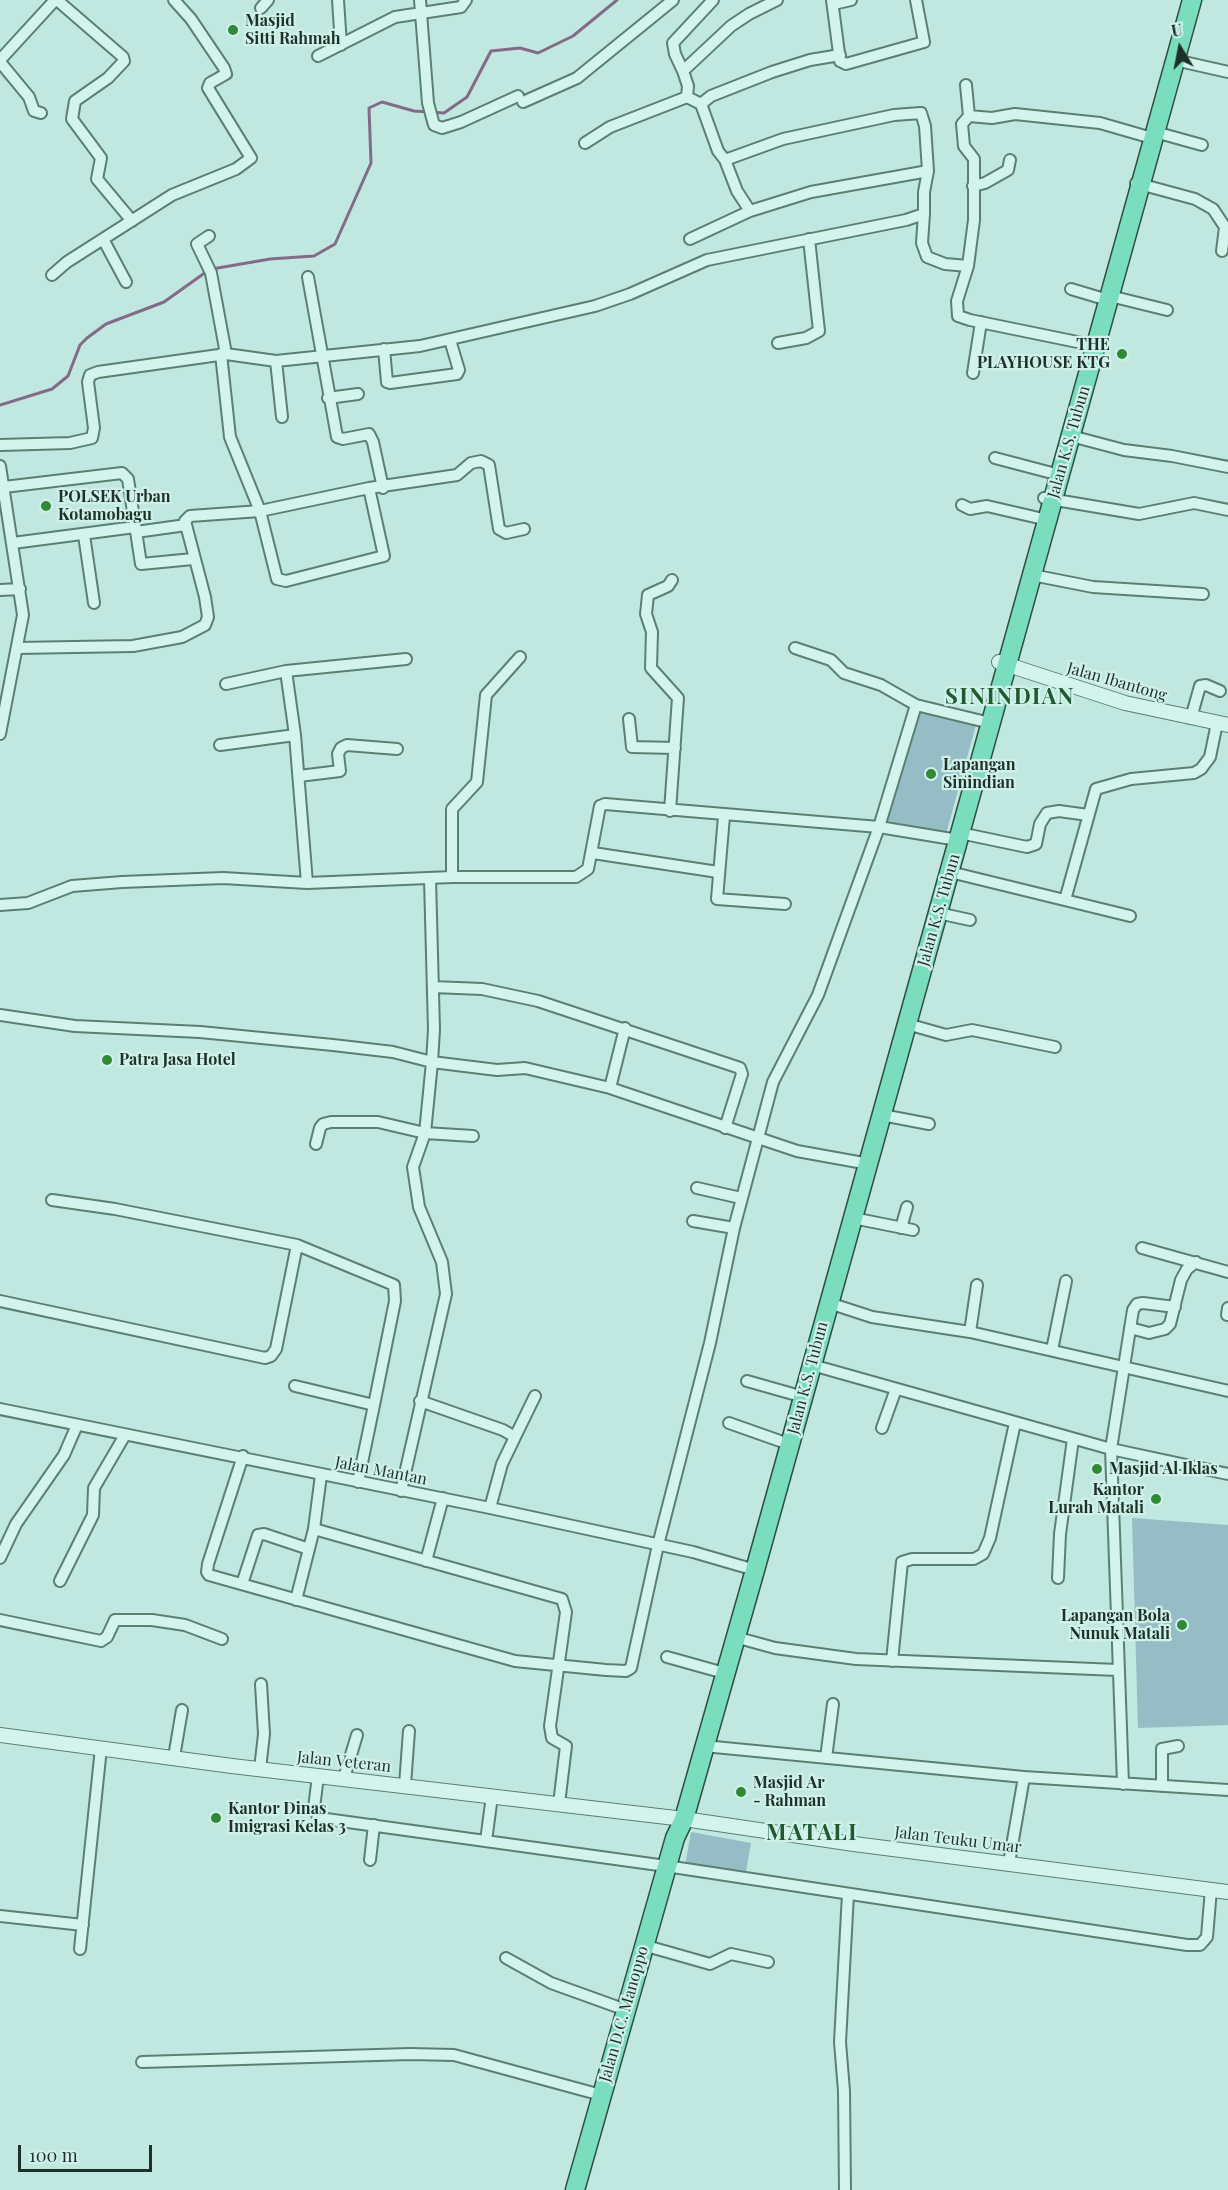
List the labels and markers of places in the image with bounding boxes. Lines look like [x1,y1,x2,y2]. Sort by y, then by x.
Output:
place label: Masjid Sitti Rahmah [245,11,341,49]
marker: Masjid Sitti Rahmah [226,23,240,37]
place label: THE PLAYHOUSE KTG [977,335,1110,373]
marker: THE PLAYHOUSE KTG [1115,347,1129,361]
place label: POLSEK Urban Kotamobagu [58,487,171,525]
marker: POLSEK Urban Kotamobagu [39,499,53,513]
place label: Lapangan Sinindian [943,755,1015,793]
marker: Lapangan Sinindian [924,767,938,781]
place label: Patra Jasa Hotel [119,1050,236,1070]
marker: Patra Jasa Hotel [100,1053,114,1067]
place label: Masjid Al Iklas [1109,1459,1218,1479]
marker: Masjid Al Iklas [1090,1462,1104,1476]
place label: Kantor Lurah Matali [1048,1480,1144,1518]
marker: Kantor Lurah Matali [1149,1492,1163,1506]
place label: Lapangan Bola Nunuk Matali [1061,1606,1170,1644]
marker: Lapangan Bola Nunuk Matali [1175,1618,1189,1632]
place label: Masjid Ar - Rahman [753,1773,826,1811]
marker: Masjid Ar - Rahman [734,1785,748,1799]
place label: Kantor Dinas Imigrasi Kelas 3 [228,1799,346,1837]
marker: Kantor Dinas Imigrasi Kelas 3 [209,1811,223,1825]

